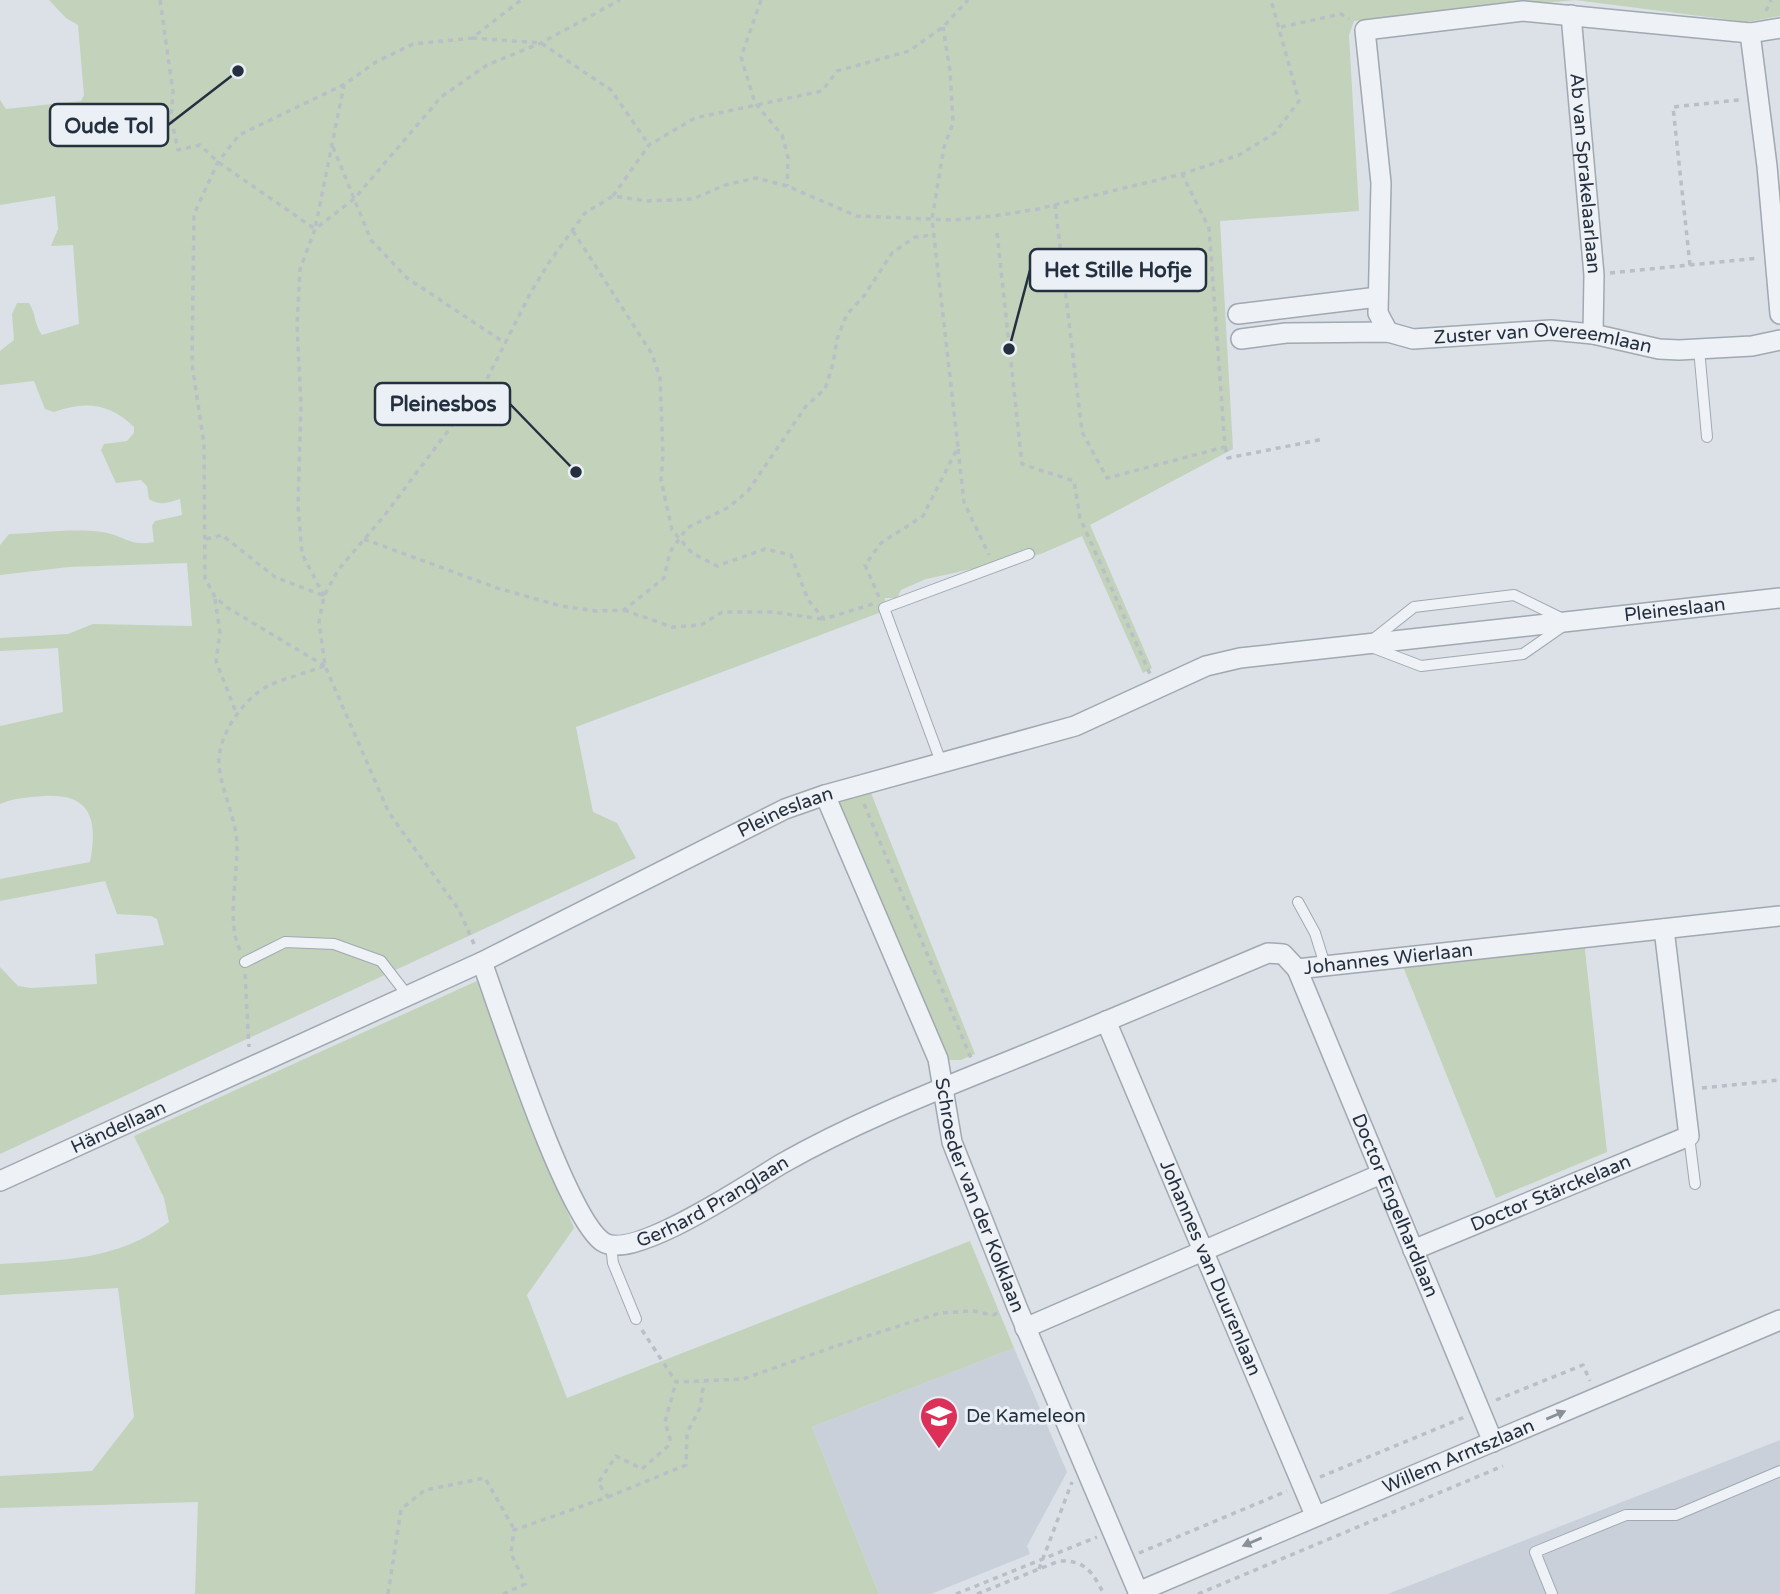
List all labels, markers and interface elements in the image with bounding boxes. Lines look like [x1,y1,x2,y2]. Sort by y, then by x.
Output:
street label: Ab van Sprakelaarlaan [1565,72,1605,275]
callout: Oude Tol [50,104,168,146]
text: Oude Tol [64,114,154,139]
callout: Het Stille Hofje [1030,249,1206,291]
text: Het Stille Hofje [1044,258,1192,283]
street label: Zuster van Overeemlaan [1433,319,1654,358]
callout: Pleinesbos [375,383,510,425]
text: Pleinesbos [389,392,497,417]
street label: Pleineslaan [1623,593,1727,626]
street label: Pleineslaan [734,782,835,842]
street label: Johannes Wierlaan [1303,939,1474,979]
street label: Schroeder van der Kolklaan [930,1076,1029,1316]
street label: Händellaan [67,1096,169,1158]
street label: Doctor Engelhardlaan [1347,1110,1443,1301]
street label: Doctor Stärckelaan [1467,1150,1634,1236]
street label: Gerhard Pranglaan [633,1151,793,1252]
street label: Johannes van Duurenlaan [1155,1157,1266,1379]
school or university icon: De Kameleon [918,1395,960,1450]
place label: De Kameleon [966,1405,1086,1427]
one-way arrow [1545,1409,1566,1420]
street label: Willem Arntszlaan [1379,1414,1538,1498]
one-way arrow [1242,1537,1263,1548]

